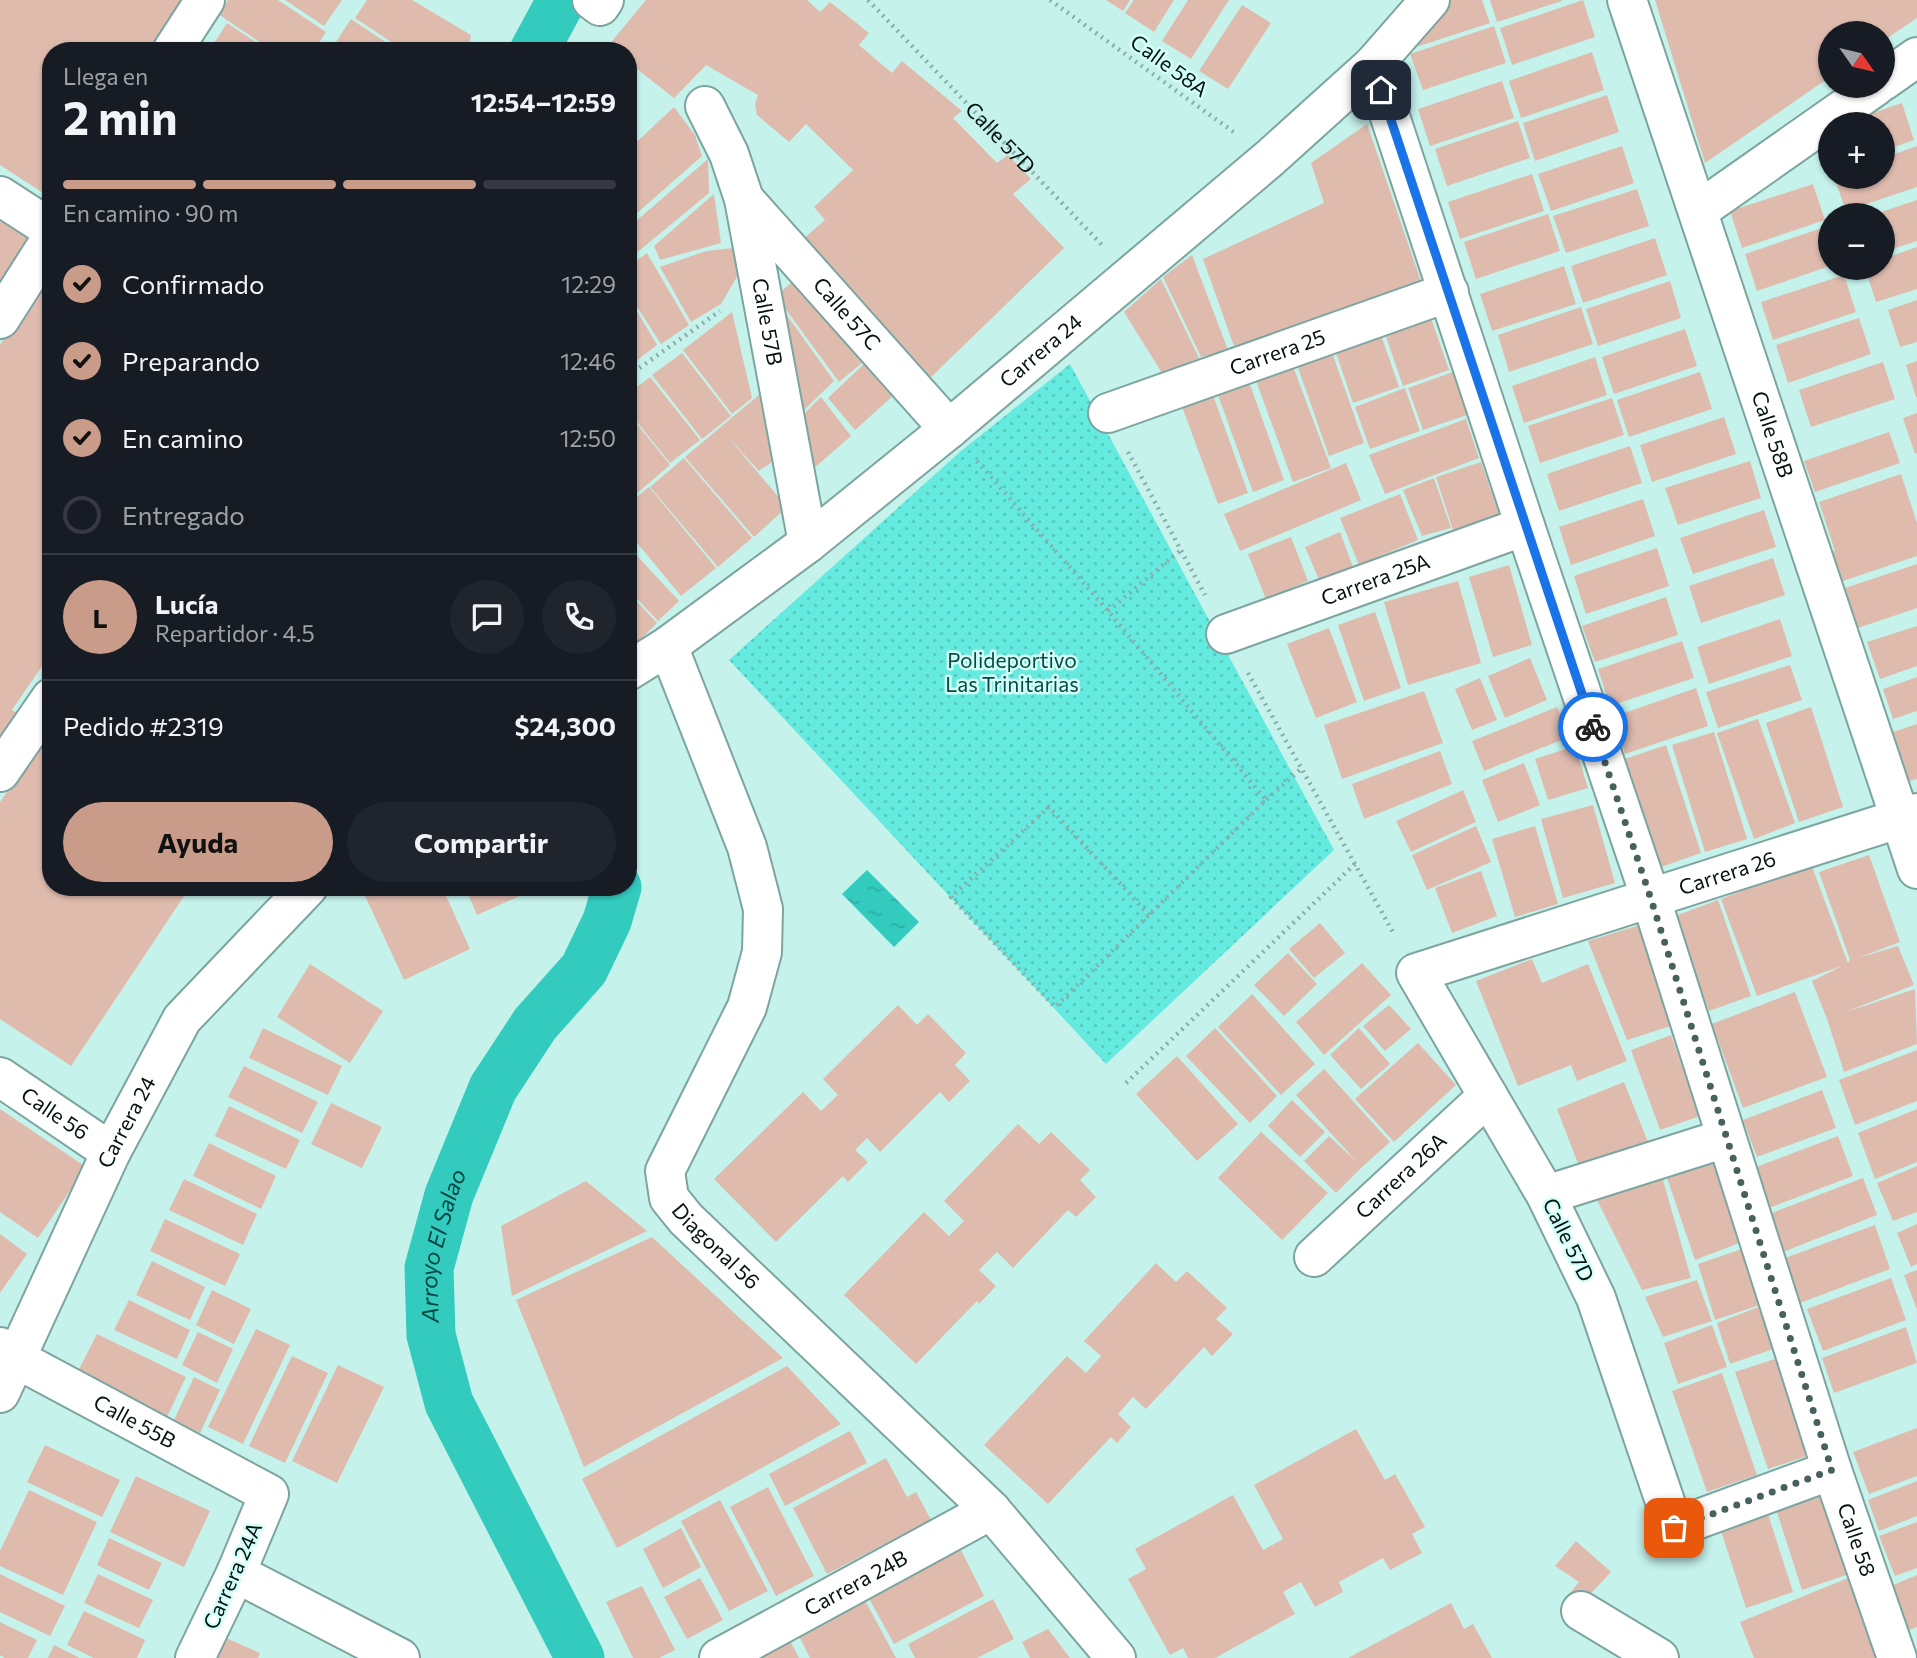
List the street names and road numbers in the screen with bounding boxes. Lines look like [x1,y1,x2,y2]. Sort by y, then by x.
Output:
street label: Calle 58A [1126,28,1214,101]
street label: Calle 57D [961,96,1041,178]
street label: Calle 57C [809,272,886,354]
street label: Calle 57B [748,276,789,367]
street label: Carrera 24 [994,308,1087,392]
street label: Carrera 25 [1226,323,1328,380]
street label: Calle 58B [1747,388,1799,480]
street label: Carrera 25A [1317,547,1433,610]
street label: Carrera 26 [1675,845,1779,899]
street label: Carrera 24 [91,1071,160,1171]
street label: Calle 56 [17,1081,94,1144]
street label: Carrera 26A [1350,1127,1451,1223]
street label: Calle 57D [1538,1194,1600,1285]
street label: Diagonal 56 [667,1198,766,1294]
street label: Calle 55B [90,1389,180,1453]
street label: Calle 58 [1833,1499,1882,1579]
street label: Carrera 24A [197,1518,266,1633]
street label: Carrera 24B [799,1544,911,1620]

